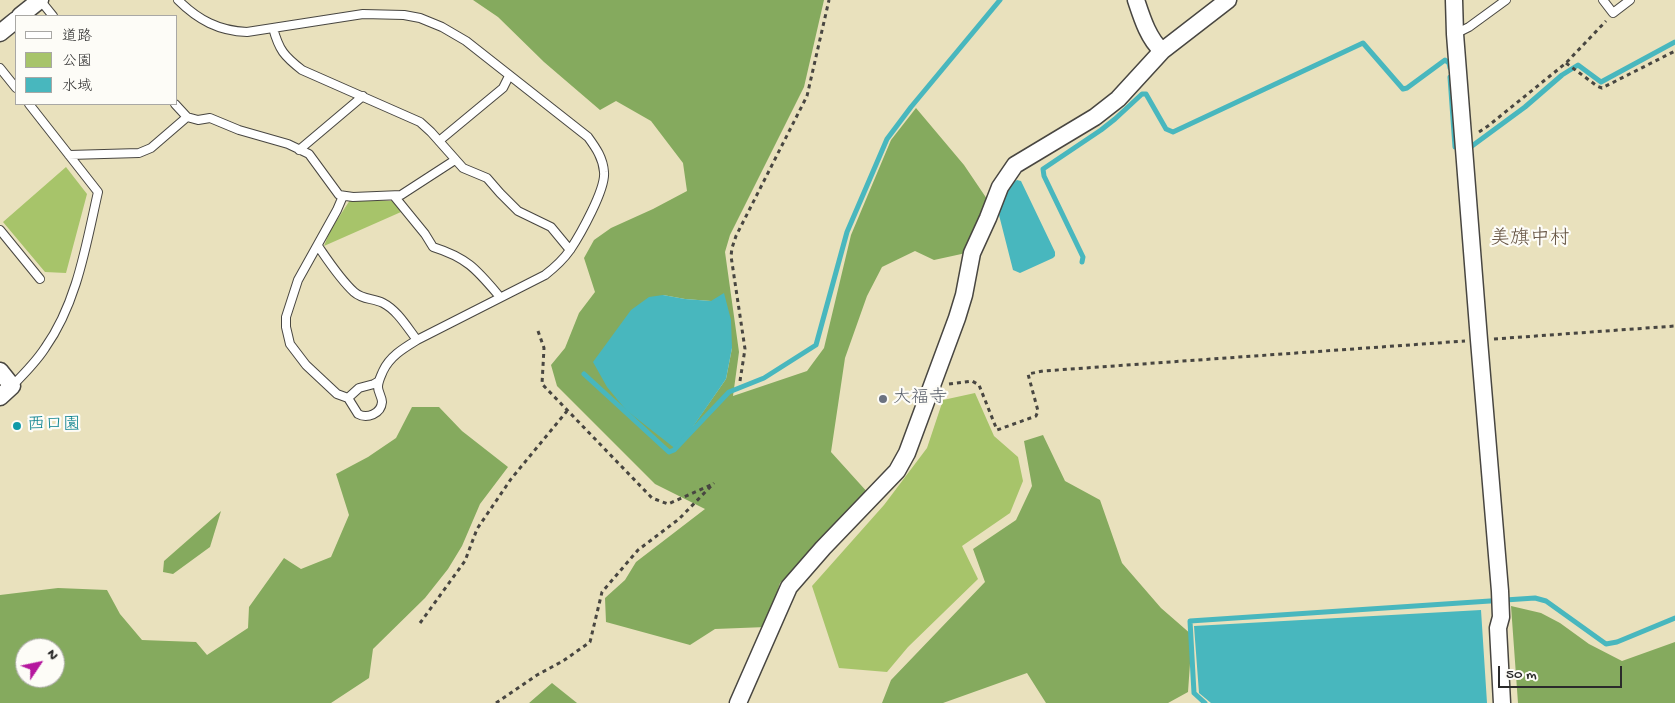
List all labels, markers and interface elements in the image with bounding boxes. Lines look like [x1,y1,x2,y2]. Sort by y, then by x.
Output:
legend [15,15,178,105]
text: 道路 [62,28,92,46]
text: 公園 [62,53,92,71]
text: 水域 [62,78,92,96]
district label: 美旗中村 [1490,228,1570,252]
place label: 大福寺 [893,388,947,410]
marker: 大福寺 [877,393,889,405]
place label: 西口園 [27,415,81,437]
marker: 西口園 [11,420,23,432]
north arrow [15,638,65,688]
text: N [42,646,62,663]
scale bar [1500,656,1624,688]
text: 50 m [1506,666,1537,684]

